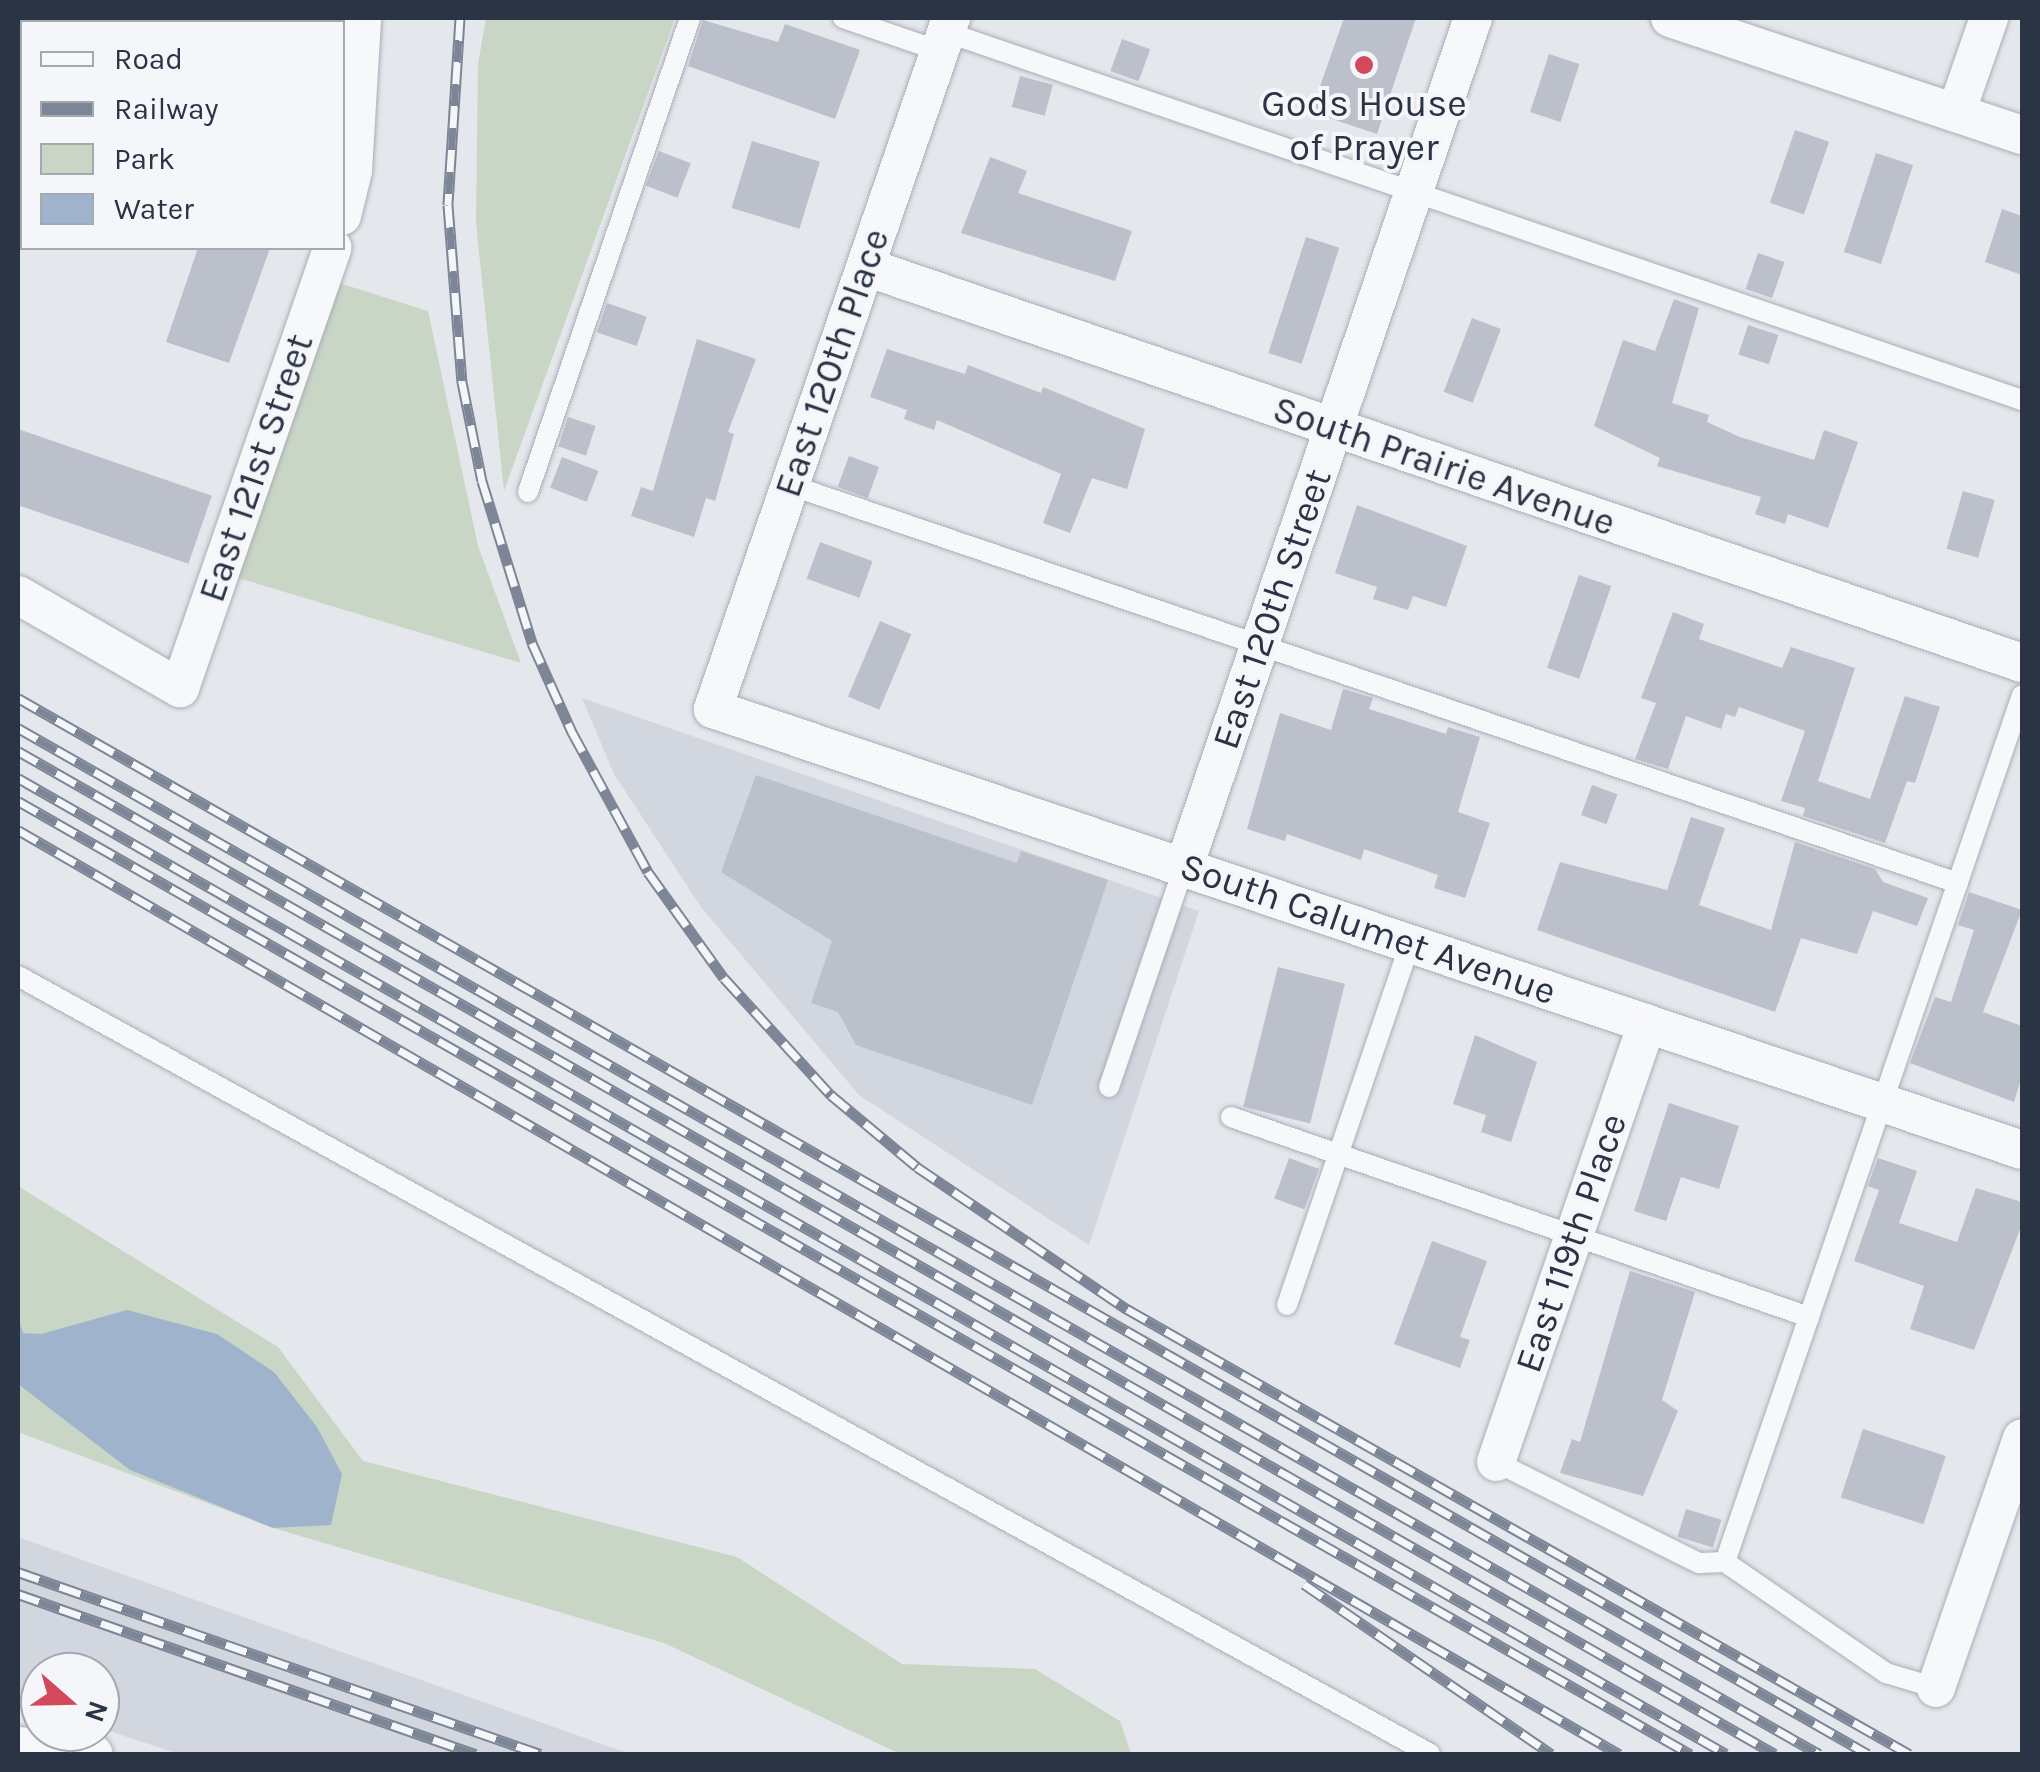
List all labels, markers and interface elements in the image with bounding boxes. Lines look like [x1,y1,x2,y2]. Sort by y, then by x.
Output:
legend [20,20,345,250]
text: Road [114,41,183,77]
marker: Gods House of Prayer [1353,54,1375,76]
place label: Gods House of Prayer [1261,81,1467,170]
text: Railway [114,91,218,127]
text: Park [114,141,175,177]
text: Water [114,191,194,227]
street label: East 120th Place [765,223,899,503]
street label: East 121st Street [189,328,323,608]
street label: South Prairie Avenue [1267,386,1621,546]
street label: East 120th Street [1203,463,1341,755]
street label: South Calumet Avenue [1174,843,1562,1015]
street label: East 119th Place [1505,1108,1637,1378]
north arrow [20,1652,120,1752]
text: N [78,1697,116,1727]

